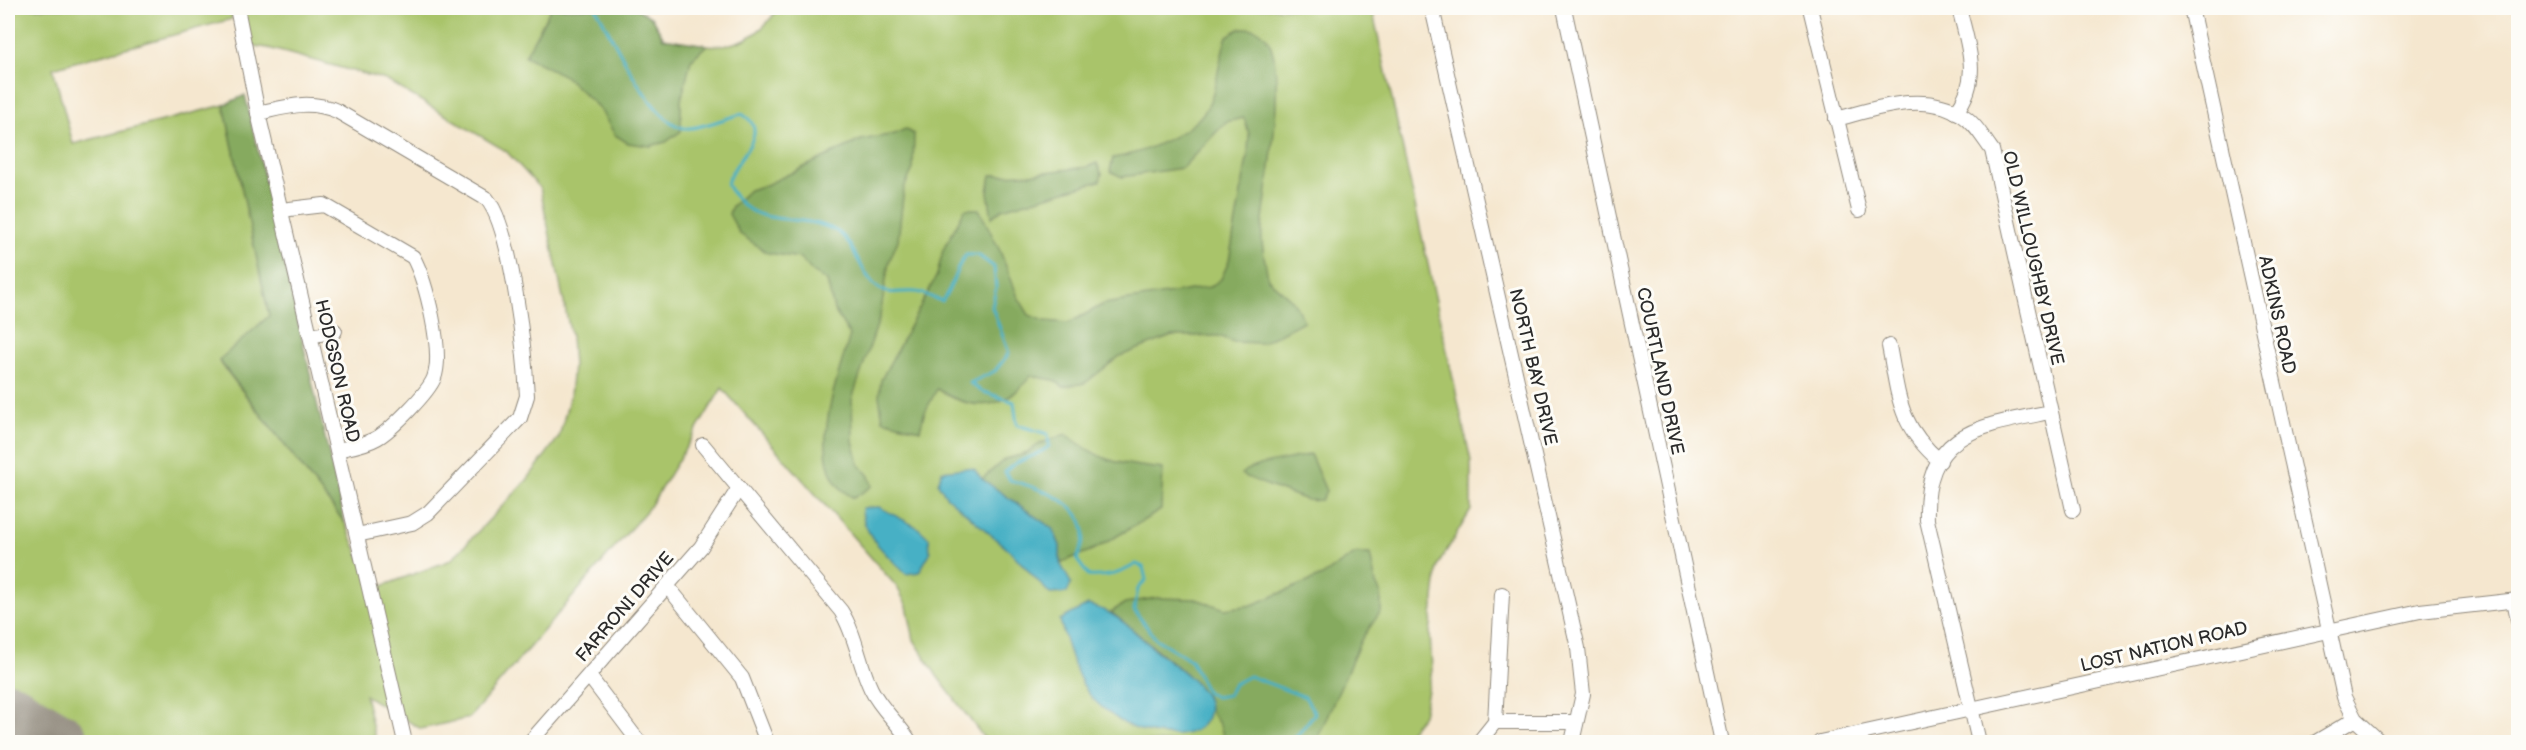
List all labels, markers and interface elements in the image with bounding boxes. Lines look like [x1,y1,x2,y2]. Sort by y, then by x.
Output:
street label: OLD WILLOUGHBY DRIVE [1998,149,2068,367]
street label: ADKINS ROAD [2254,254,2300,376]
street label: COURTLAND DRIVE [1632,285,1688,457]
street label: NORTH BAY DRIVE [1505,287,1561,448]
street label: HODGSON ROAD [310,297,364,445]
street label: FARRONI DRIVE [572,548,678,666]
street label: LOST NATION ROAD [2078,618,2250,676]

